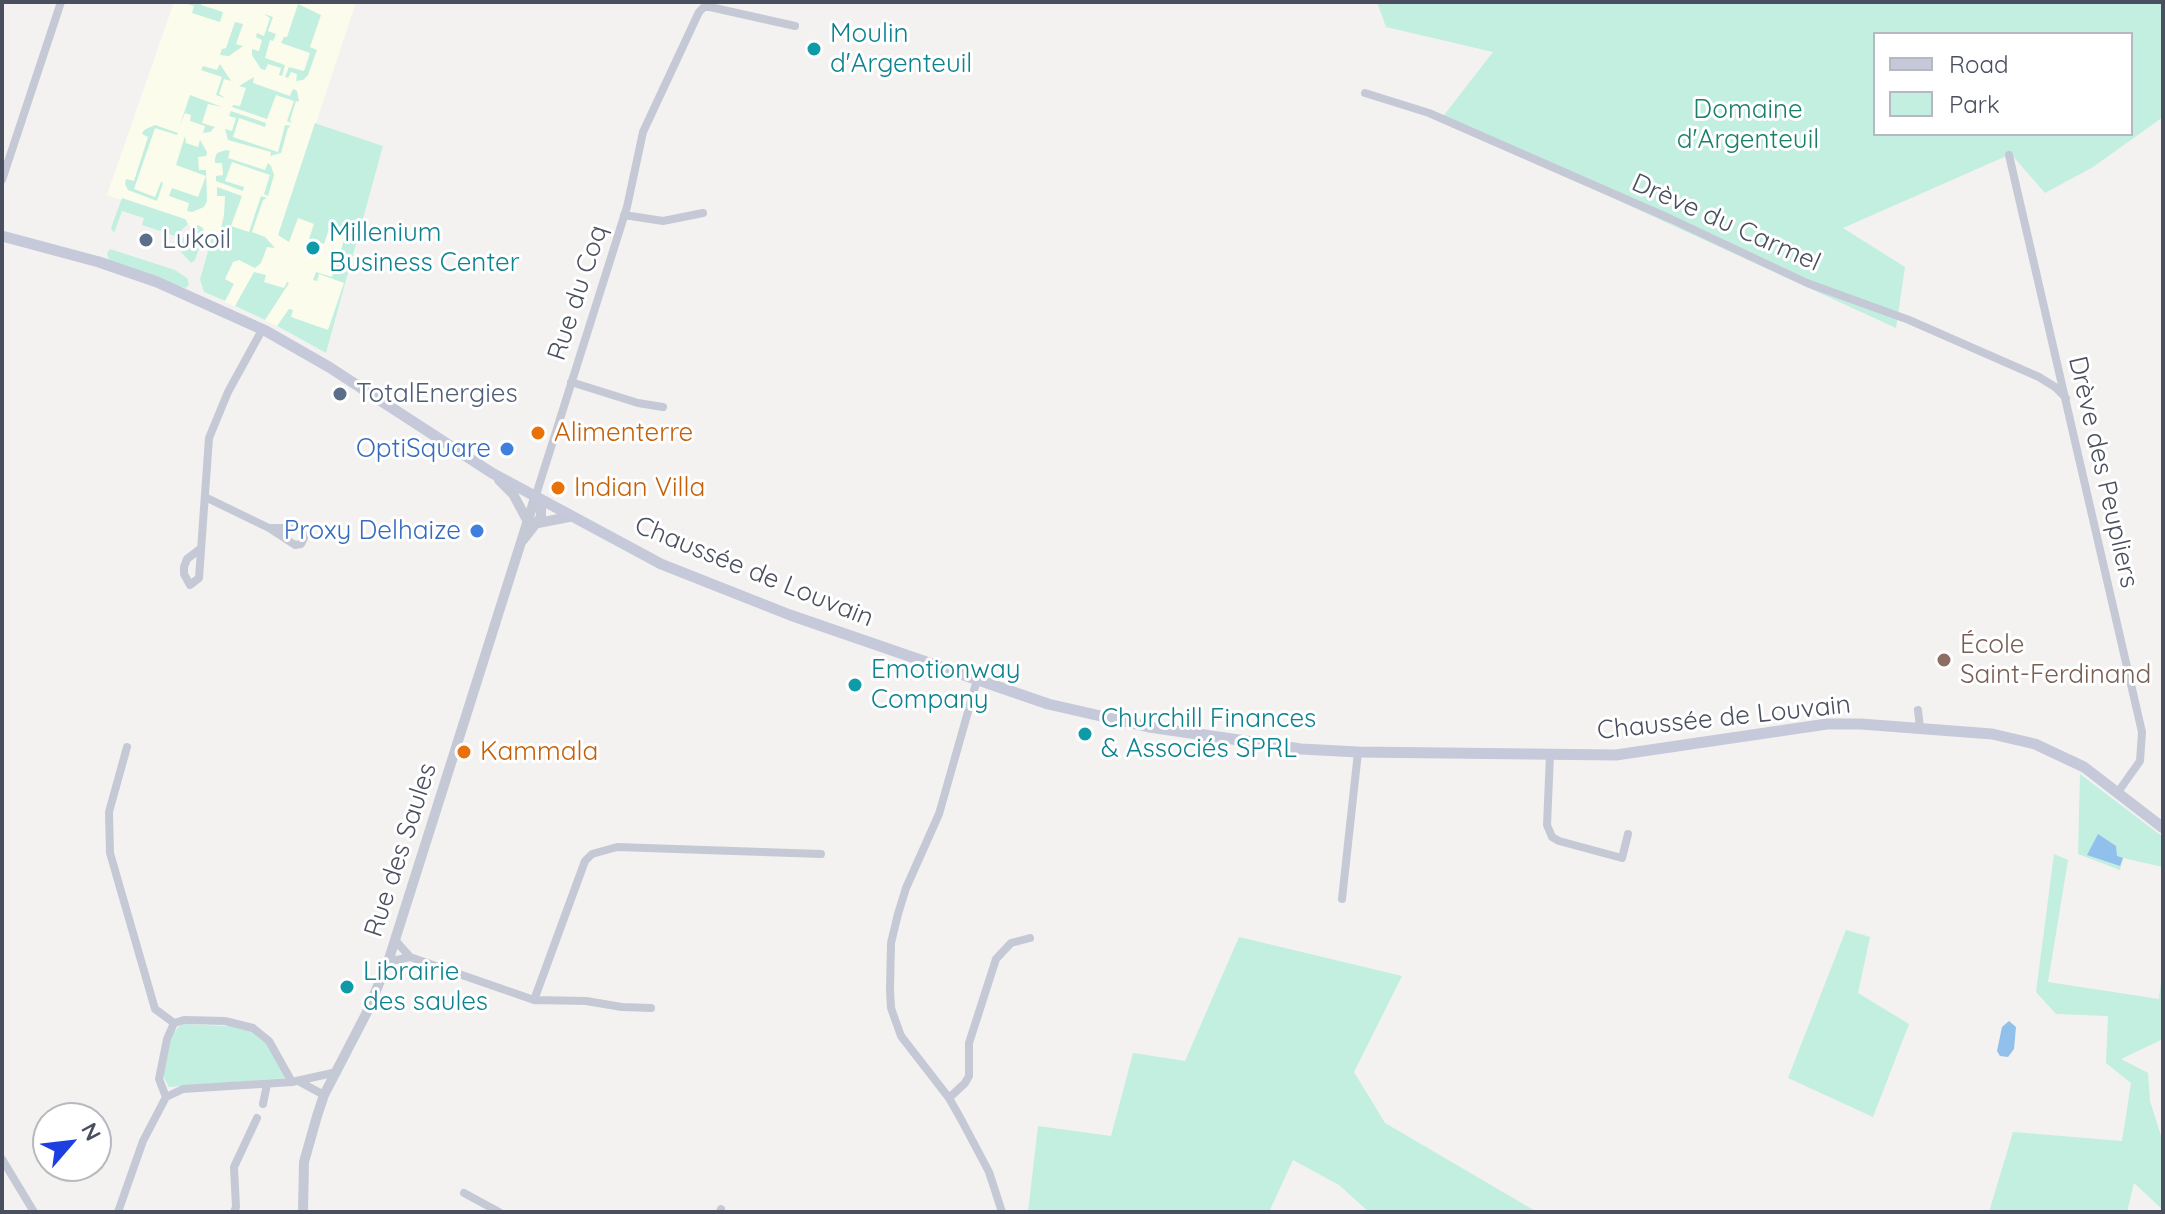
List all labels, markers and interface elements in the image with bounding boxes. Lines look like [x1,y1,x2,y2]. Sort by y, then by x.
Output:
place label: Moulin d'Argenteuil [830,18,972,80]
legend [1873,32,2133,136]
marker: Moulin d'Argenteuil [805,40,823,58]
text: Road [1949,49,2009,79]
text: Park [1949,89,2000,119]
park label: Domaine d'Argenteuil [1677,94,1819,156]
street label: Drève du Carmel [1627,167,1825,279]
place label: Millenium Business Center [329,217,520,278]
street label: Rue du Coq [541,221,615,365]
place label: Lukoil [162,224,231,256]
marker: Lukoil [137,231,155,249]
marker: Millenium Business Center [304,239,322,257]
street label: Drève des Peupliers [2061,353,2145,591]
place label: TotalEnergies [356,378,518,410]
marker: TotalEnergies [331,385,349,403]
place label: Alimenterre [554,417,693,449]
marker: Alimenterre [529,424,547,442]
place label: OptiSquare [356,433,491,465]
marker: OptiSquare [498,440,516,458]
place label: Indian Villa [574,472,705,504]
marker: Indian Villa [549,479,567,497]
street label: Chaussée de Louvain [630,510,878,634]
place label: Proxy Delhaize [284,515,461,547]
marker: Proxy Delhaize [468,522,486,540]
place label: École Saint-Ferdinand [1960,629,2151,690]
marker: École Saint-Ferdinand [1935,651,1953,669]
place label: Emotionway Company [871,654,1020,716]
marker: Emotionway Company [846,676,864,694]
street label: Chaussée de Louvain [1596,689,1852,747]
place label: Churchill Finances & Associés SPRL [1101,703,1316,764]
marker: Churchill Finances & Associés SPRL [1076,725,1094,743]
place label: Kammala [480,736,598,768]
marker: Kammala [455,743,473,761]
street label: Rue des Saules [358,759,444,941]
place label: Librairie des saules [363,956,488,1018]
marker: Librairie des saules [338,978,356,996]
north arrow [32,1102,112,1182]
text: N [75,1118,108,1145]

